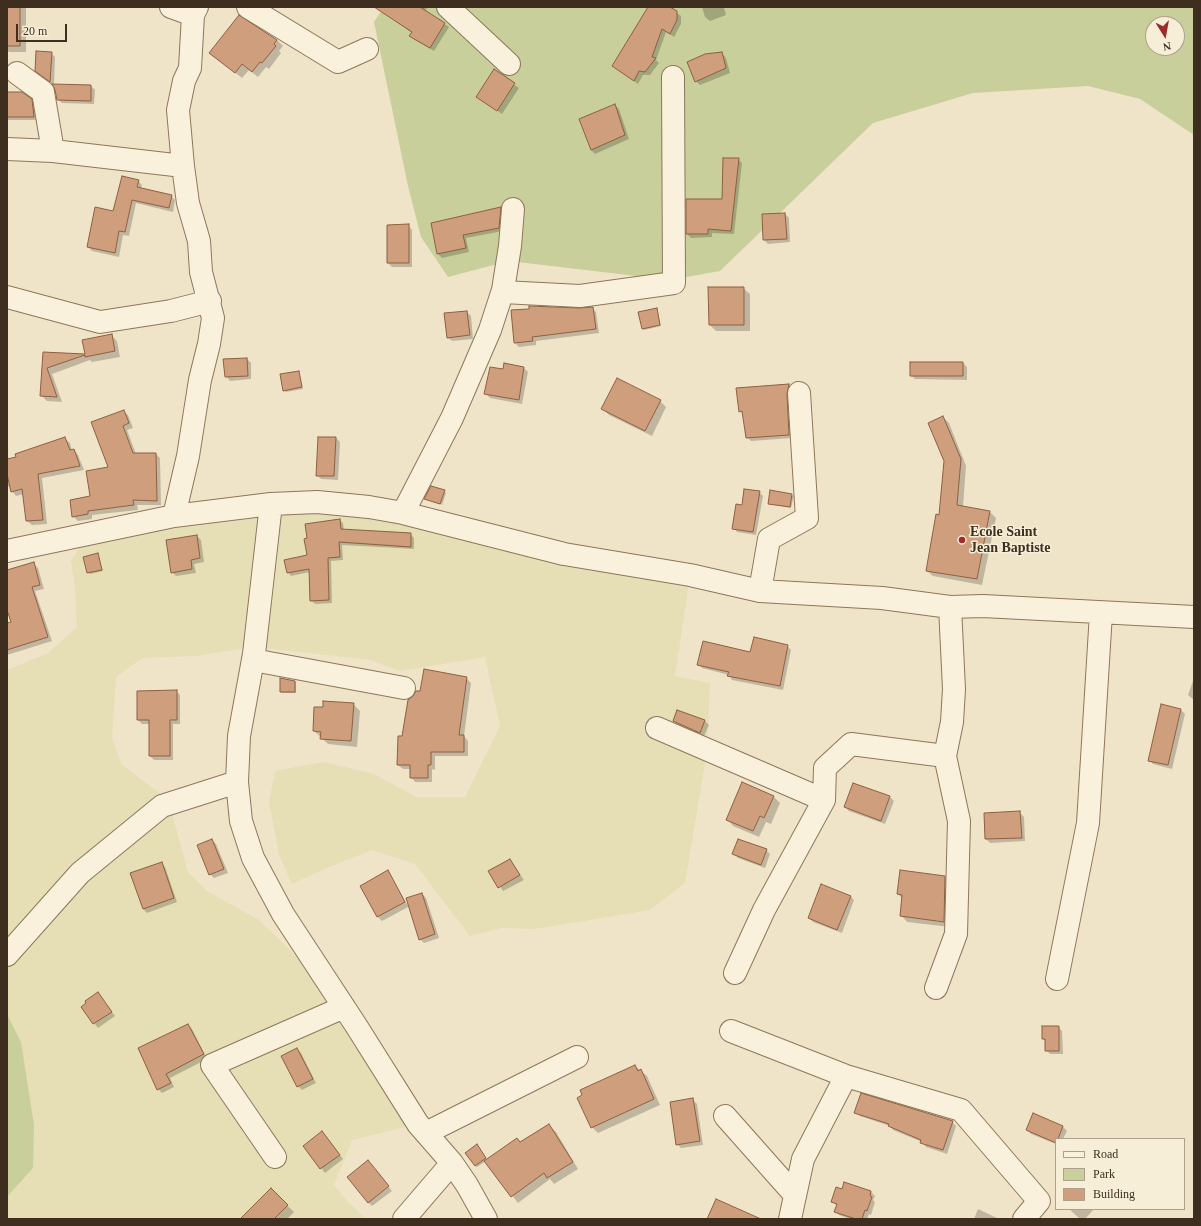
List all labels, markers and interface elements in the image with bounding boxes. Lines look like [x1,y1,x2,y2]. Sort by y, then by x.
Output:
scale bar [18,16,69,42]
north arrow [1145,16,1185,56]
text: 20 m [23,24,47,38]
text: N [1162,40,1172,53]
place label: Ecole Saint Jean Baptiste [970,524,1050,556]
marker: Ecole Saint Jean Baptiste [957,535,967,545]
legend [1055,1138,1185,1210]
text: Road [1093,1147,1118,1161]
text: Park [1093,1167,1115,1181]
text: Building [1093,1187,1135,1201]

